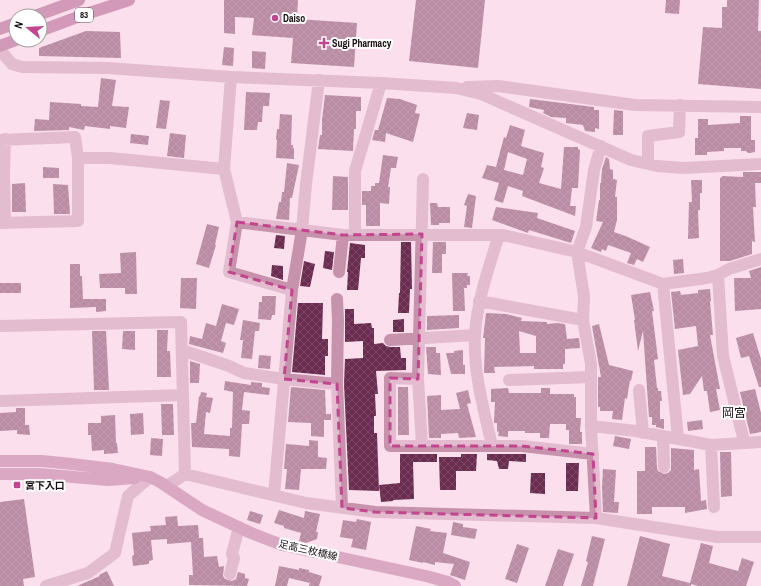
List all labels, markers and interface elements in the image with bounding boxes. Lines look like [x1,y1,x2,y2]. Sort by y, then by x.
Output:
north arrow [8,8,48,48]
road number: 83 [75,8,93,22]
place label: Daiso [283,12,305,25]
marker: Daiso [270,13,280,23]
text: N [11,20,26,30]
place label: Sugi Pharmacy [332,37,392,50]
marker: Sugi Pharmacy [319,38,329,48]
district label: 岡宮 [722,405,746,421]
place label: 宮下入口 [25,479,65,492]
marker: 宮下入口 [12,480,22,490]
street label: 足高三枚橋線 [277,537,339,563]

